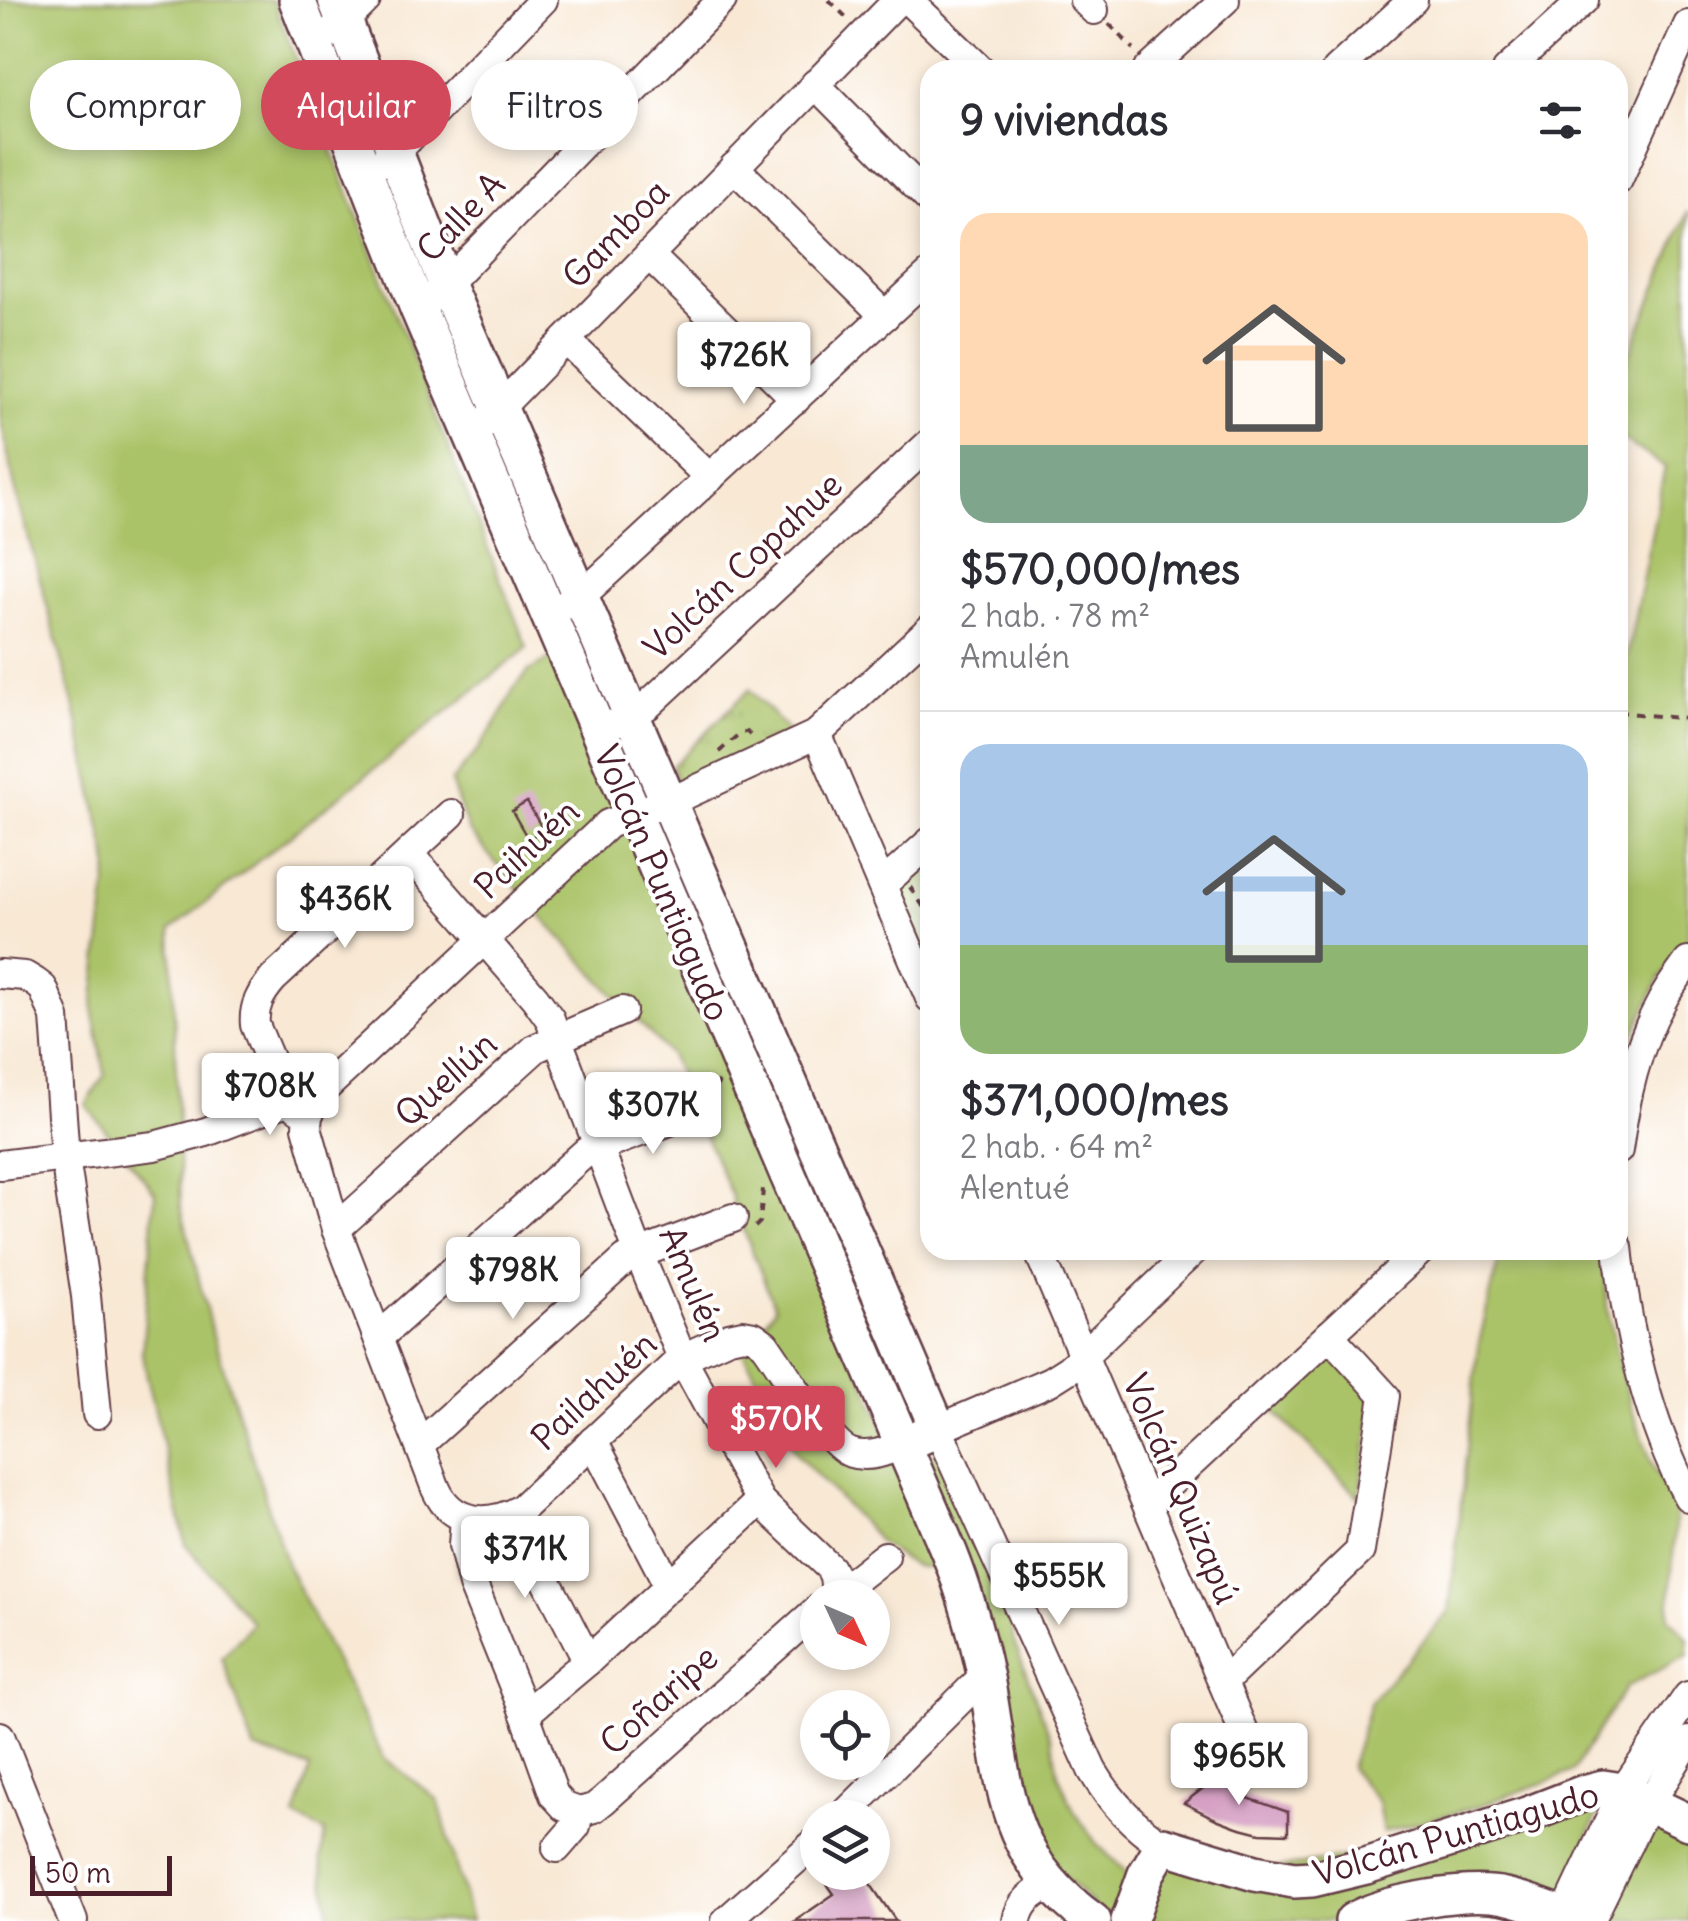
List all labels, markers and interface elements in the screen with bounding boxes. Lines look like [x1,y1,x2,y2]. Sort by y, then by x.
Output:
chip: Comprar [30,60,241,150]
chip: Alquilar [261,60,451,150]
chip: Filtros [471,60,638,150]
icon: filters [1533,93,1588,148]
text: 9 viviendas [960,94,1168,146]
street label: Calle A [407,162,514,270]
street label: Gamboa [553,169,678,297]
icon: home [1184,278,1364,458]
pin: $726K [674,322,814,407]
text: $726K [699,334,789,375]
street label: Volcán Copahue [634,462,851,669]
text: $570,000/mes [960,543,1240,595]
text: 2 hab. · 78 m² [960,595,1150,636]
text: Amulén [960,636,1070,677]
street label: Volcán Puntiagudo [585,738,741,1027]
street label: Paihuén [465,789,588,908]
icon: home [1184,809,1364,989]
pin: $436K [275,866,415,951]
text: $436K [299,878,391,919]
street label: Quellún [385,1021,505,1135]
pin: $708K [200,1053,340,1138]
text: $708K [224,1065,316,1106]
pin: $307K [583,1072,723,1157]
text: $371,000/mes [960,1074,1229,1126]
text: $307K [607,1084,699,1125]
text: 2 hab. · 64 m² [960,1126,1153,1167]
text: Alentué [960,1167,1070,1208]
street label: Amulén [650,1220,738,1348]
pin: $798K [443,1237,583,1322]
text: $798K [468,1249,558,1290]
street label: Pailahuén [522,1321,665,1459]
street label: Volcán Quizapú [1114,1367,1250,1610]
pin: $570K [706,1386,846,1471]
text: $570K [730,1398,822,1439]
pin: $371K [455,1516,595,1601]
text: $371K [483,1528,567,1569]
pin: $555K [989,1543,1129,1628]
text: $555K [1013,1555,1105,1596]
north arrow [800,1580,890,1670]
map controls [800,1580,890,1890]
street label: Coñaripe [590,1635,726,1764]
button: locate [800,1690,890,1780]
pin: $965K [1169,1723,1309,1808]
text: $965K [1193,1735,1285,1776]
street label: Volcán Puntiagudo [1308,1771,1604,1895]
button: layers [800,1800,890,1890]
scale bar [30,1851,172,1896]
text: 50 m [45,1855,111,1891]

